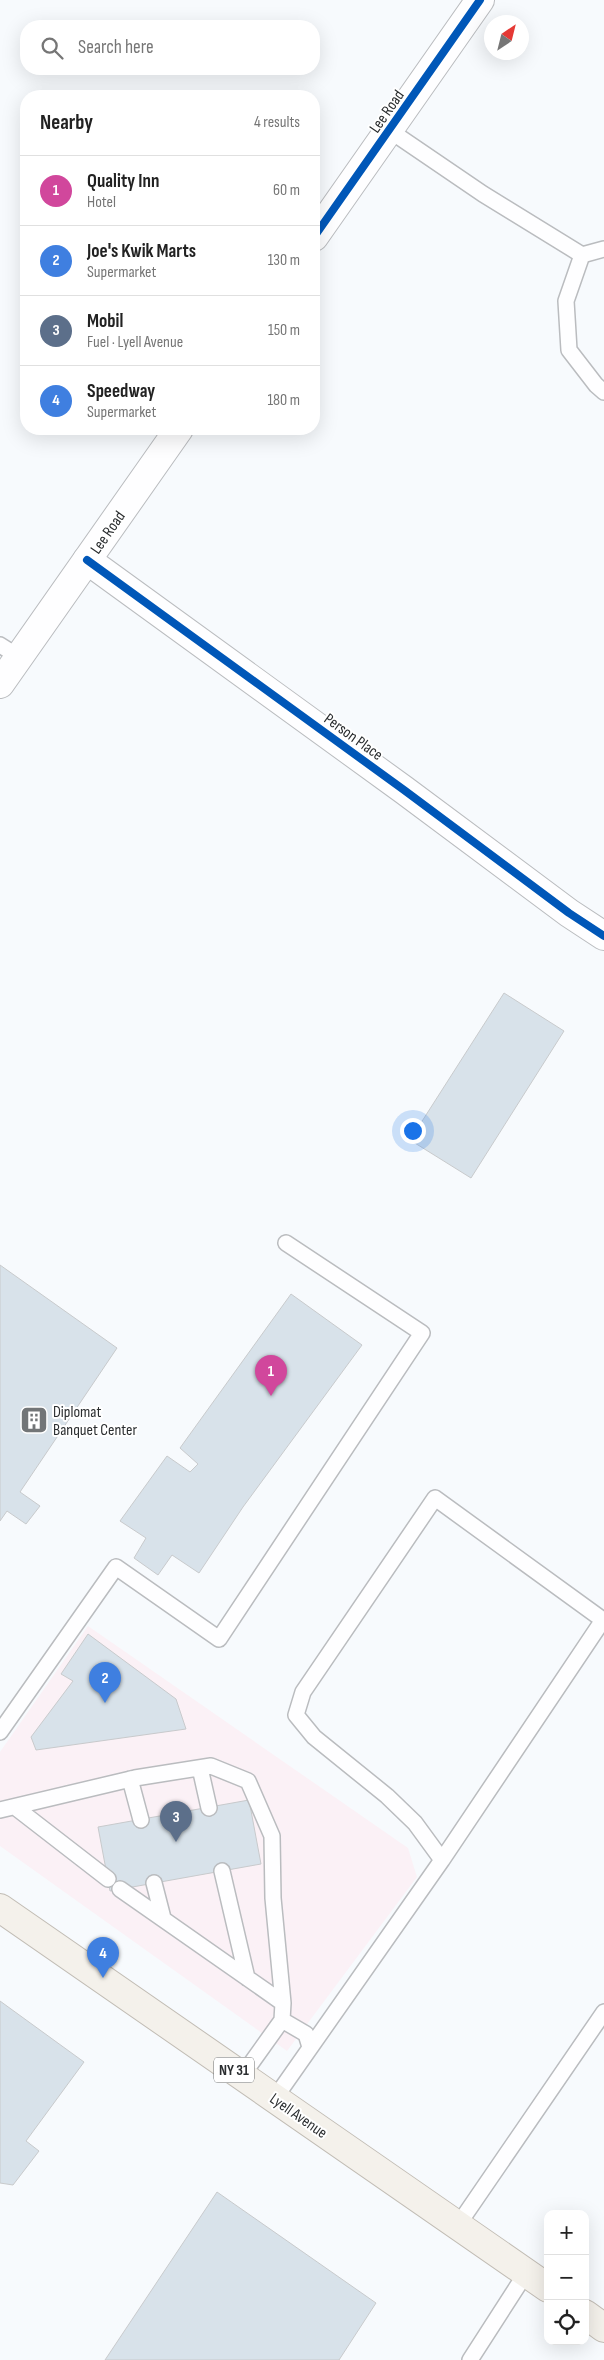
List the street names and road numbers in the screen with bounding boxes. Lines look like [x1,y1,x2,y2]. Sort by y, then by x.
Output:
street label: Lee Road [366,87,409,137]
street label: Lee Road [87,508,130,558]
street label: Person Place [320,710,386,765]
road number: NY 31 [214,2058,254,2082]
street label: Lyell Avenue [266,2090,330,2143]

